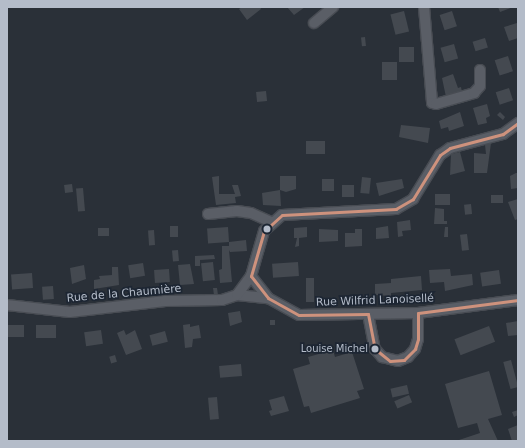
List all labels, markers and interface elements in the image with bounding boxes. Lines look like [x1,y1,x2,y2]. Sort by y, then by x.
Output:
unlabelled marker [262,224,272,234]
street label: Rue de la Chaumière [66,282,182,306]
street label: Rue Wilfrid Lanoisellé [316,292,434,310]
place label: Louise Michel [301,343,368,355]
marker: Louise Michel [370,344,380,354]

